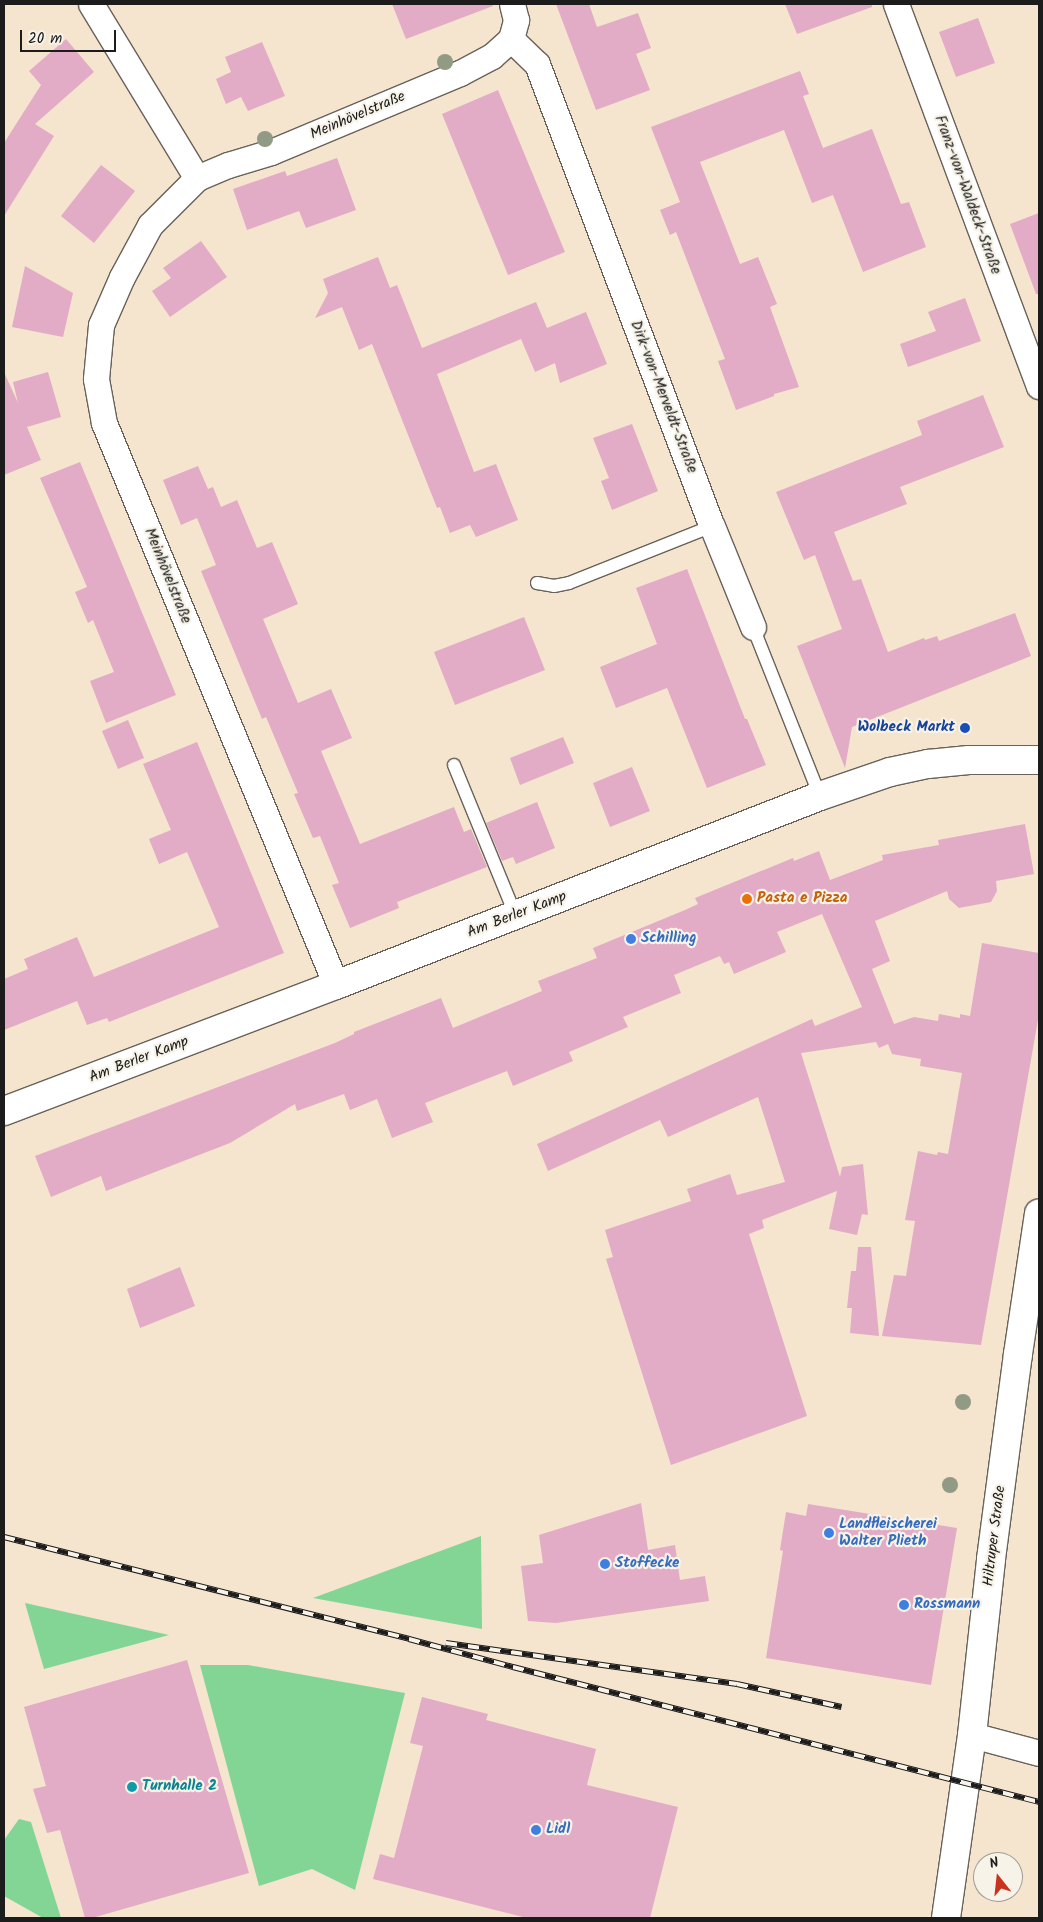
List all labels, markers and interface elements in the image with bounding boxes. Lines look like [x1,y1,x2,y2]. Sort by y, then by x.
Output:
scale bar [22,20,119,52]
text: 20 m [28,27,62,51]
street label: Meinhövelstraße [308,88,408,144]
street label: Franz-von-Waldeck-Straße [930,113,1004,277]
street label: Dirk-von-Merveldt-Straße [626,318,700,476]
street label: Meinhövelstraße [140,526,194,626]
place label: Wolbeck Markt [857,719,955,737]
marker: Wolbeck Markt [959,722,971,734]
street label: Am Berler Kamp [465,888,569,942]
place label: Pasta e Pizza [757,890,847,908]
marker: Pasta e Pizza [741,893,753,905]
place label: Schilling [641,930,696,948]
marker: Schilling [625,933,637,945]
street label: Am Berler Kamp [87,1033,191,1087]
street label: Hiltruper Straße [980,1485,1010,1587]
place label: Landfleischerei Walter Plieth [839,1515,937,1550]
marker: Landfleischerei Walter Plieth [823,1527,835,1539]
place label: Stoffecke [615,1555,679,1573]
marker: Stoffecke [599,1558,611,1570]
place label: Rossmann [914,1596,980,1614]
marker: Rossmann [898,1599,910,1611]
place label: Turnhalle 2 [142,1778,217,1796]
marker: Turnhalle 2 [126,1781,138,1793]
place label: Lidl [546,1821,570,1839]
marker: Lidl [530,1824,542,1836]
north arrow [973,1852,1023,1902]
text: N [987,1852,1001,1875]

